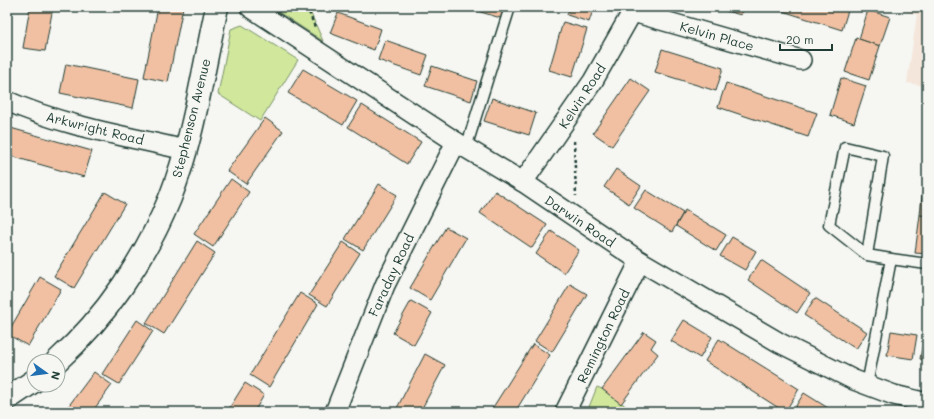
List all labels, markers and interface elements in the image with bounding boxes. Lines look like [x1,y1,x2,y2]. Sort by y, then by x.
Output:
street label: Kelvin Place [678,17,756,54]
scale bar [780,26,832,52]
text: 20 m [786,31,814,47]
street label: Stephenson Avenue [168,57,214,179]
street label: Kelvin Road [554,60,609,131]
street label: Arkwright Road [44,107,146,148]
street label: Darwin Road [542,191,619,250]
street label: Faraday Road [364,231,417,319]
street label: Remington Road [572,286,633,386]
north arrow [26,353,66,393]
text: N [48,370,64,381]

